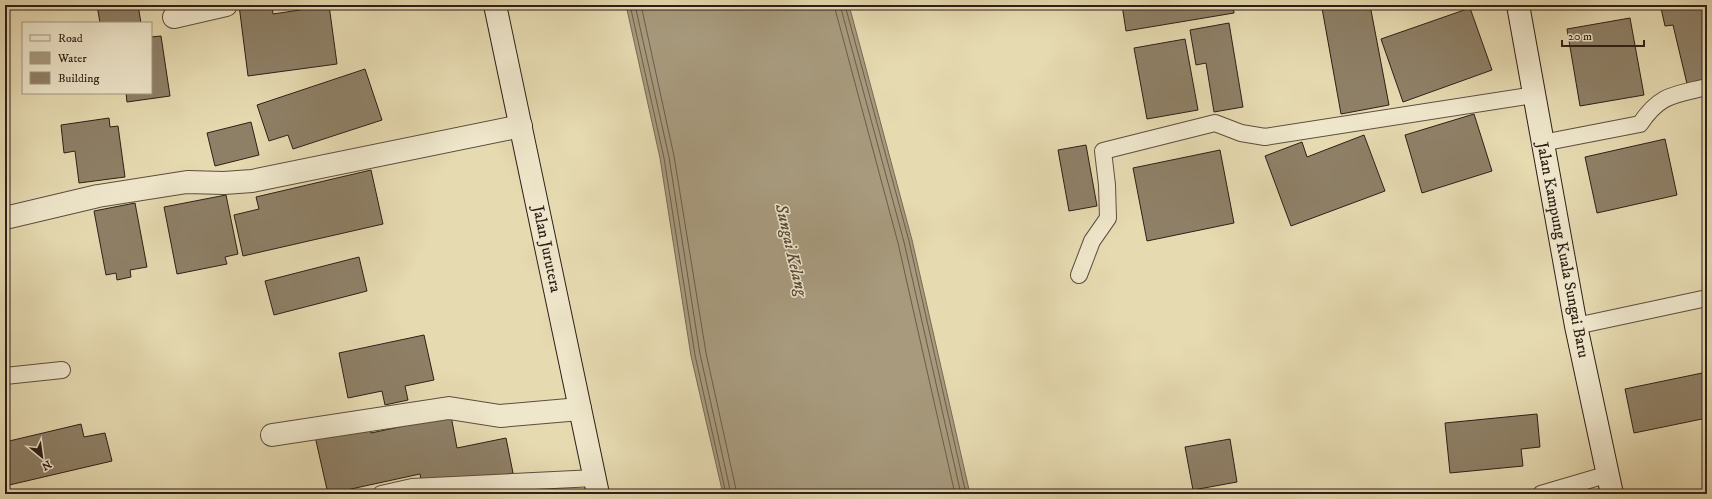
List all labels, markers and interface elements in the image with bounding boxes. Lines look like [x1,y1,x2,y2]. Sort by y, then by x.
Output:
legend [22,22,152,94]
scale bar [1562,22,1644,48]
text: 20 m [1568,29,1592,44]
text: Road [58,31,83,46]
text: Water [57,51,87,66]
text: Building [58,71,99,86]
street label: Jalan Kampung Kuala Sungai Baru [1532,138,1594,360]
water label: Sungai Kelang [769,201,813,300]
street label: Jalan Jurutera [528,202,566,294]
north arrow [22,437,62,477]
text: N [39,457,54,473]

